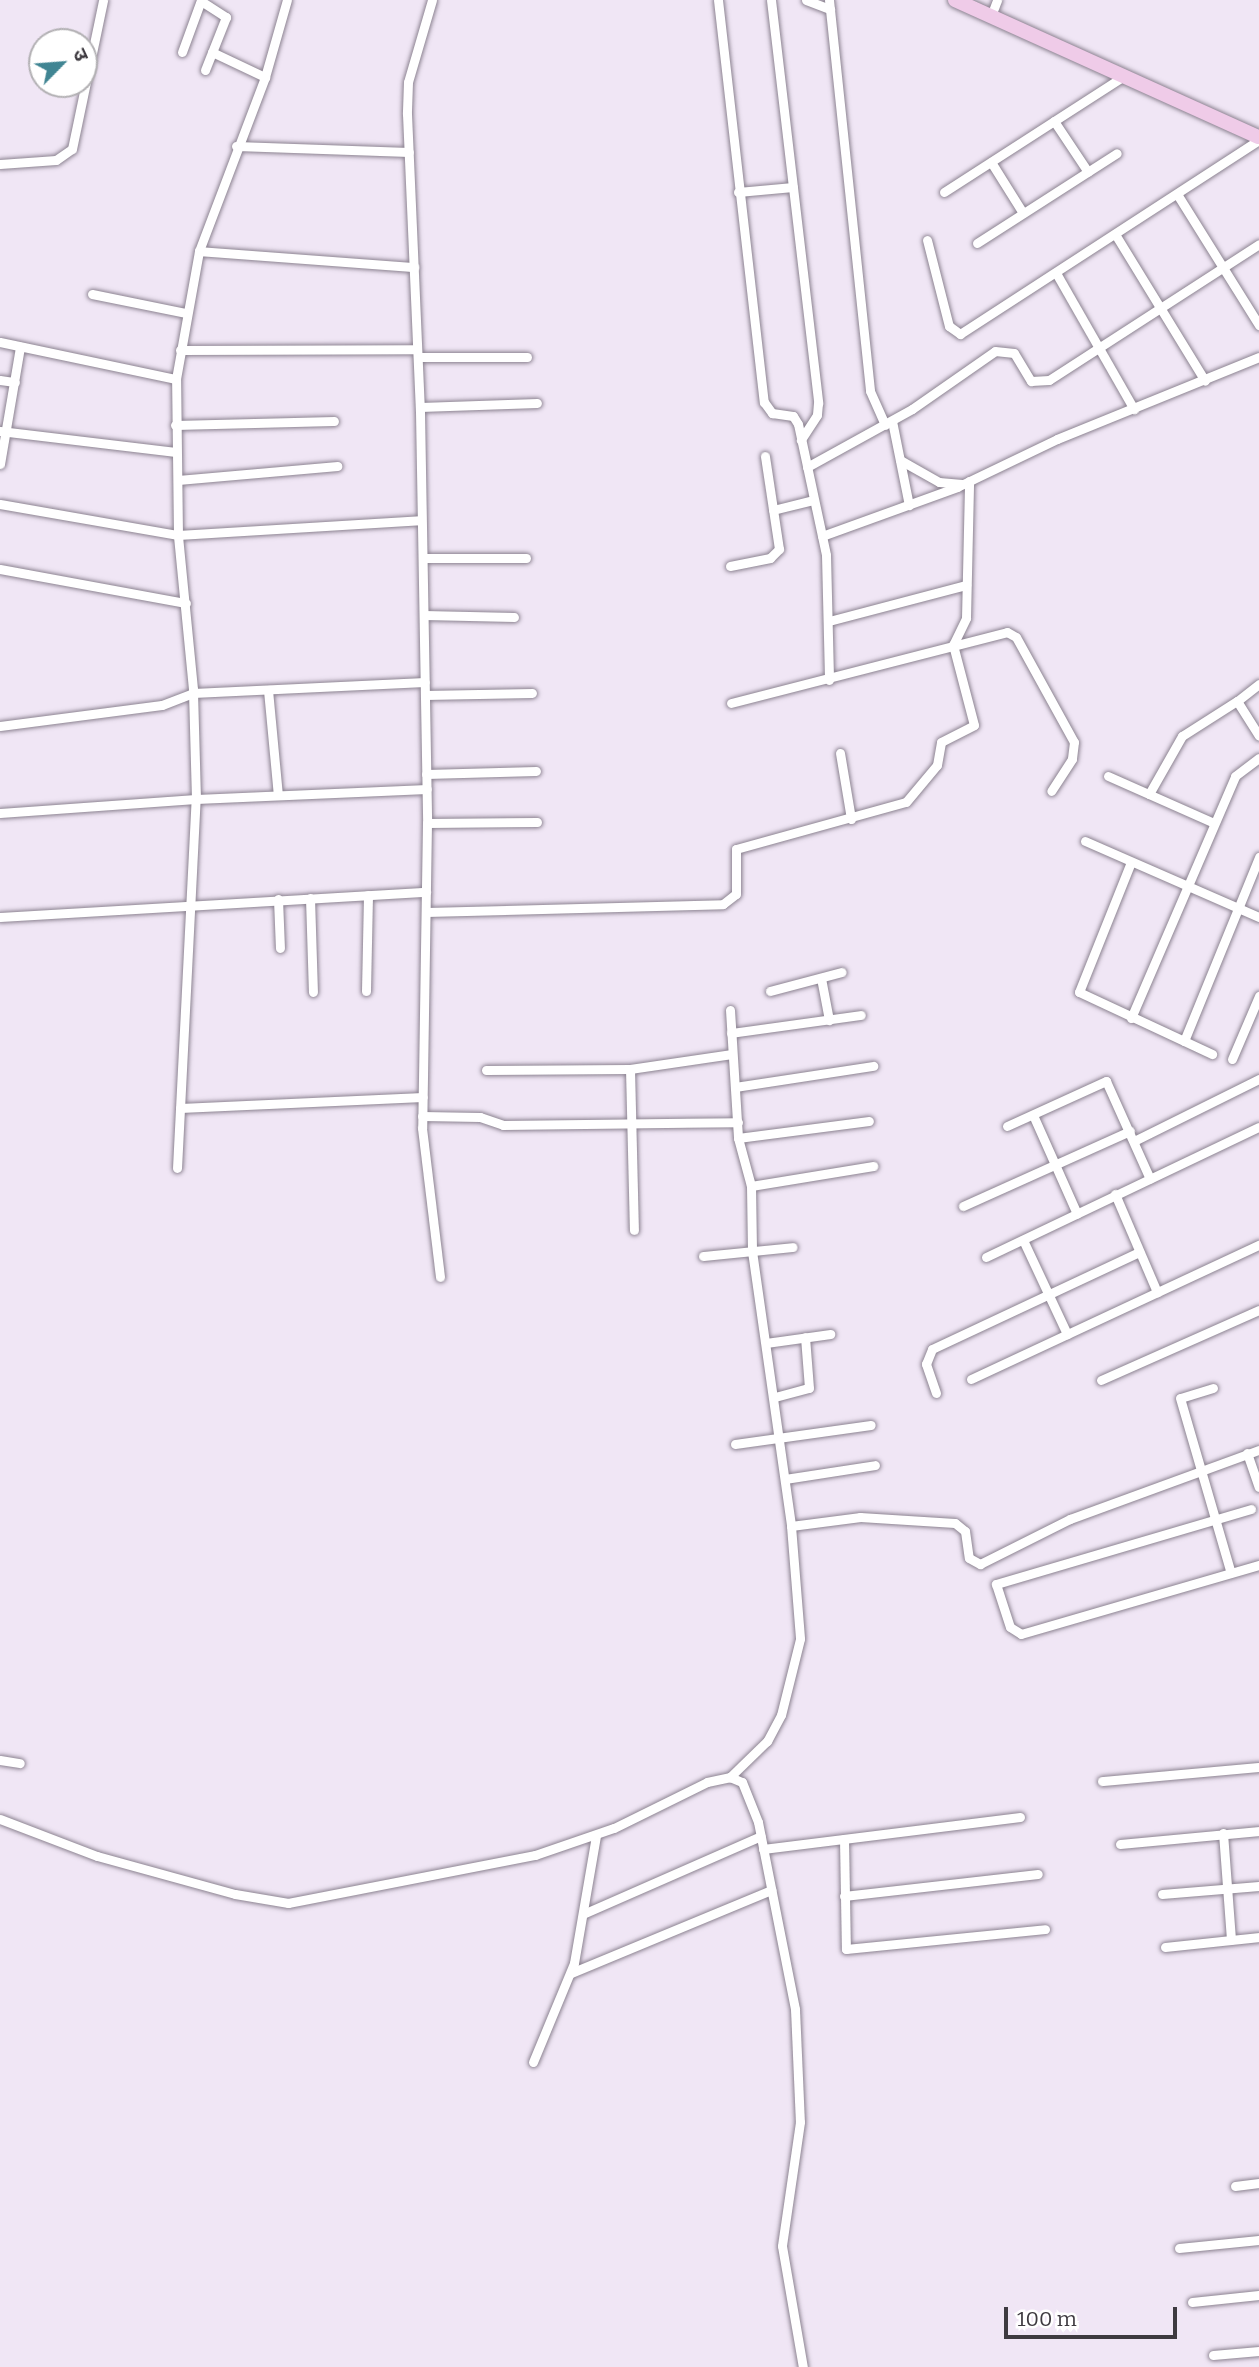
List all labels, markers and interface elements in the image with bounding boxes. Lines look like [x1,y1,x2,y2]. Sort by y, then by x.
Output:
north arrow [28,28,98,98]
text: उ [68,45,93,65]
scale bar [1007,2294,1180,2338]
text: 100 m [1017,2306,1077,2332]

